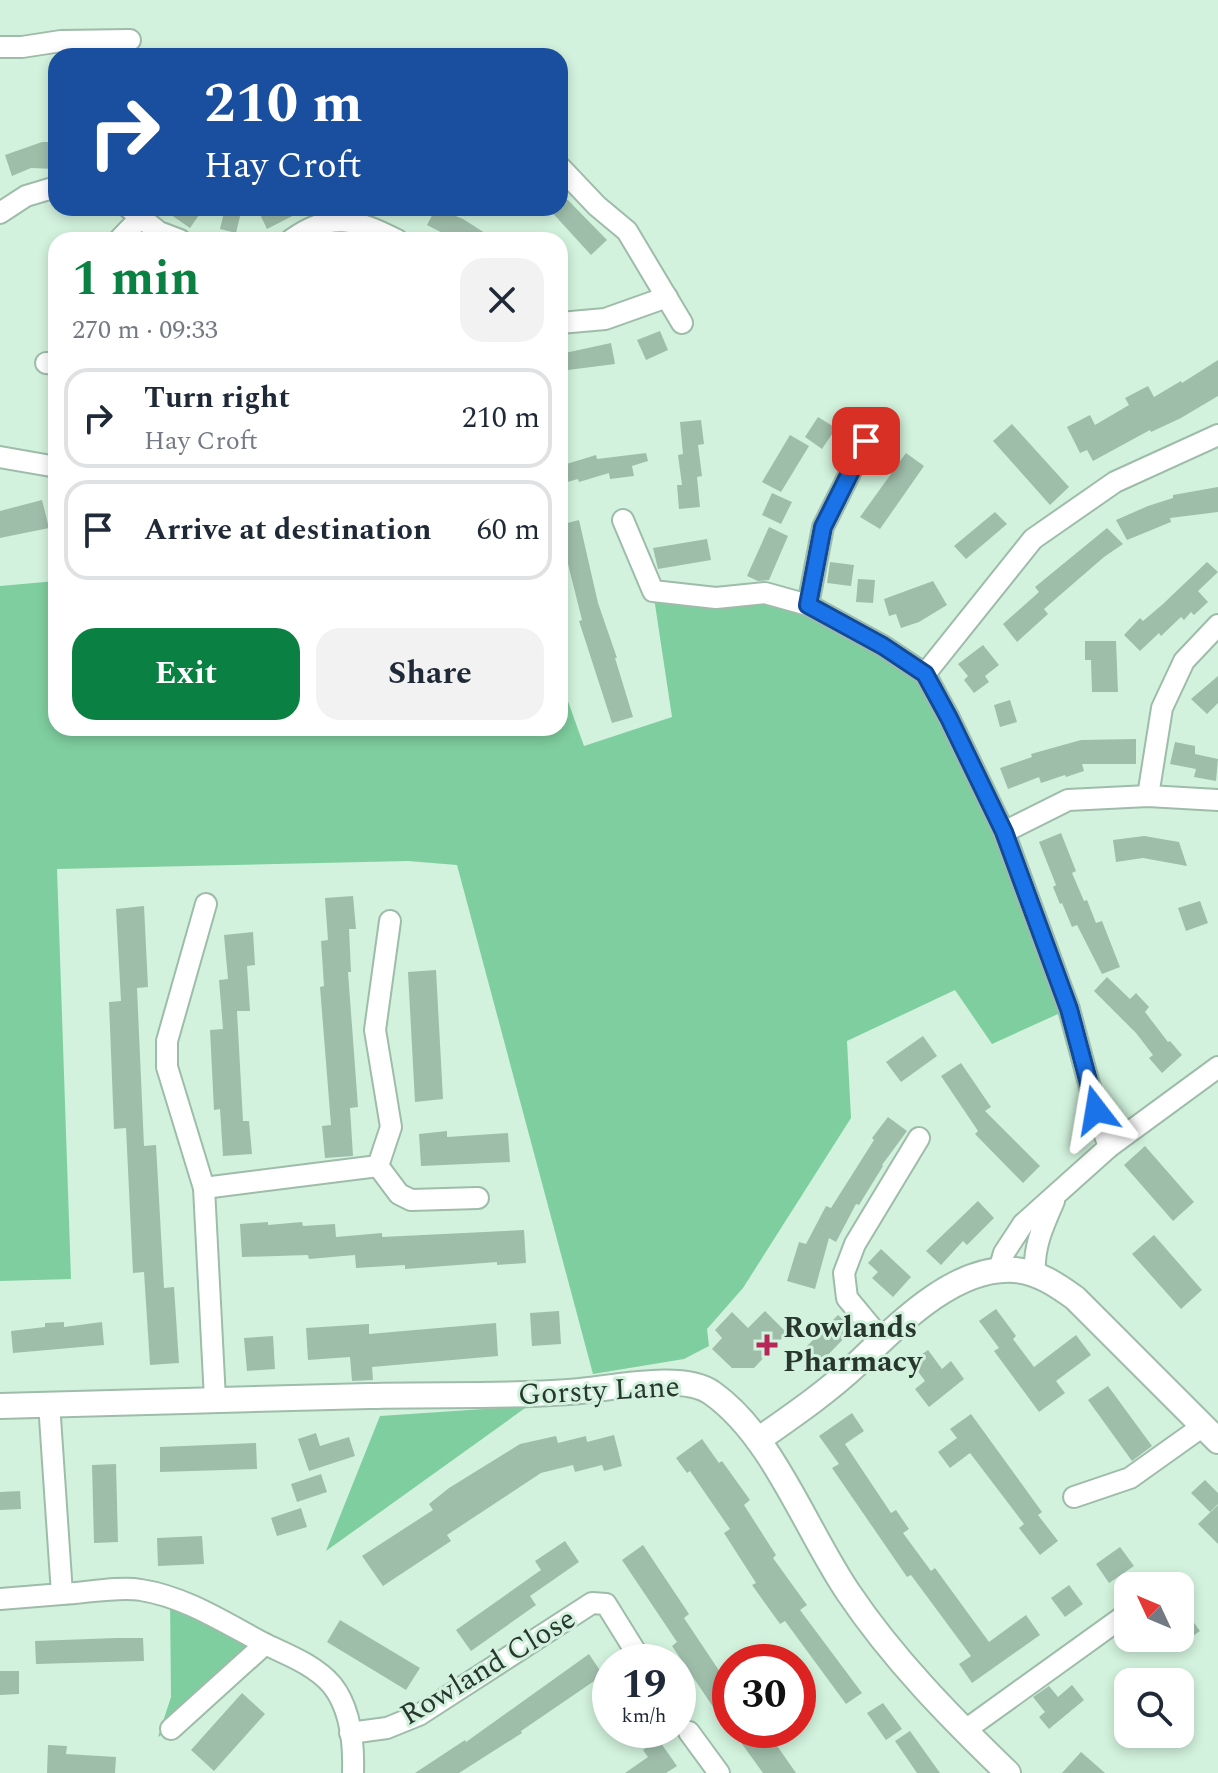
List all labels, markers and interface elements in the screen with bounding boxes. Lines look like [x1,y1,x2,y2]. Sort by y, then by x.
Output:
text: 210 m [204,62,363,147]
icon: right [72,80,176,184]
text: Hay Croft [204,139,362,194]
text: 1 min [72,243,200,316]
button: close [460,258,544,342]
text: 270 m · 09:33 [72,310,218,350]
text: Turn right [144,375,290,421]
text: 210 m [462,395,540,441]
icon: right [76,396,120,440]
pin [832,407,900,475]
icon: arrive [844,419,888,463]
text: Hay Croft [144,421,258,461]
text: Arrive at destination [144,507,431,553]
text: 60 m [477,507,540,553]
icon: arrive [76,508,120,552]
button: Exit [72,628,300,720]
button: Share [316,628,544,720]
position arrow [1054,1068,1138,1152]
place label: Rowlands Pharmacy [783,1305,923,1385]
marker: Rowlands Pharmacy [758,1336,776,1354]
street label: Gorsty Lane [517,1364,681,1418]
north arrow [1114,1572,1194,1652]
map controls [1114,1572,1194,1748]
street label: Rowland Close [391,1596,585,1738]
speed limit sign: 30 [712,1644,816,1748]
text: 19 [622,1655,666,1716]
button: search [1114,1668,1194,1748]
text: km/h [622,1701,667,1731]

